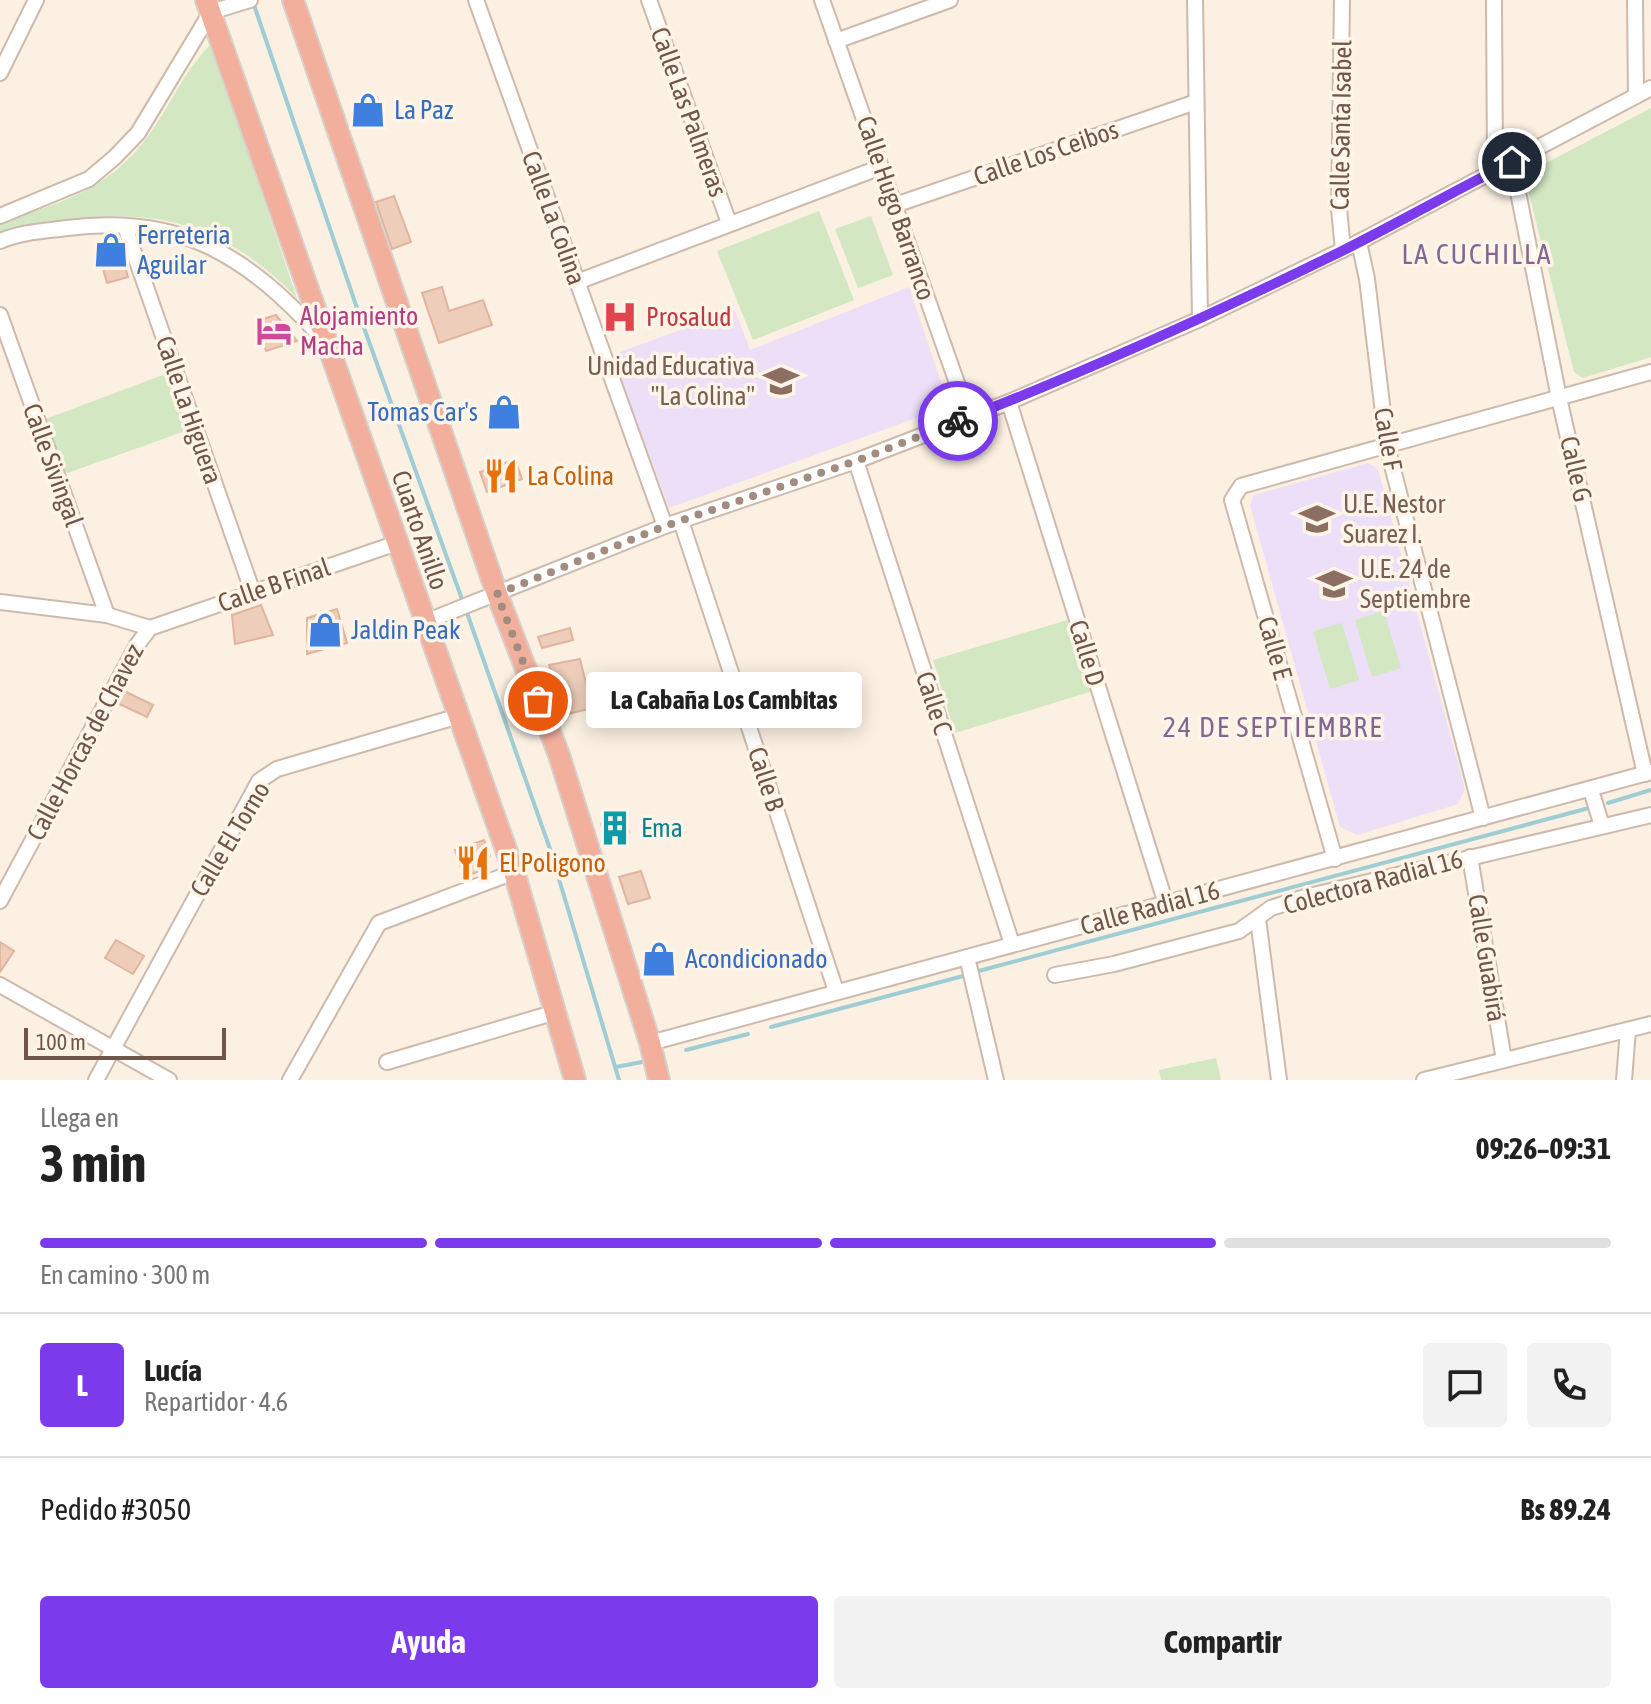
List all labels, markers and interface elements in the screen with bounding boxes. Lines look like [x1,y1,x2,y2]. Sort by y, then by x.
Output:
street label: Calle Las Palmeras [645,23,733,201]
street label: Calle Santa Isabel [1325,39,1357,210]
shop icon: La Paz [349,91,387,129]
place label: La Paz [394,95,453,125]
street label: Calle Hugo Barranco [850,112,942,304]
street label: Calle Los Ceibos [970,114,1122,192]
pin [1478,128,1546,196]
icon: home [1490,140,1534,184]
street label: Calle La Colina [516,147,592,289]
place label: Ferreteria Aguilar [137,220,231,280]
shop icon: Ferreteria Aguilar [92,231,130,269]
district label: LA CUCHILLA [1402,238,1552,270]
hospital icon: Prosalud [601,298,639,336]
place label: Alojamiento Macha [300,301,418,361]
place label: Prosalud [646,302,732,332]
hotel icon: Alojamiento Macha [255,312,293,350]
street label: Calle La Higuera [150,332,228,488]
place label: Unidad Educativa "La Colina" [587,351,755,411]
school or university icon: Unidad Educativa "La Colina" [762,362,800,400]
courier [918,381,998,461]
shop icon: Tomas Car's [485,393,523,431]
place label: Tomas Car's [367,397,478,427]
street label: Calle Sivingal [17,399,89,531]
icon: bike [936,399,980,443]
street label: Calle F [1368,405,1408,473]
street label: Calle G [1554,433,1598,505]
restaurant icon: La Colina [482,457,520,495]
place label: La Colina [527,461,614,491]
street label: Cuarto Anillo [386,467,454,593]
place label: U.E. Nestor Suarez I. [1343,489,1445,549]
school or university icon: U.E. Nestor Suarez I. [1298,500,1336,538]
street label: Calle B Final [214,552,334,618]
place label: U.E. 24 de Septiembre [1360,554,1471,614]
school or university icon: U.E. 24 de Septiembre [1315,565,1353,603]
shop icon: Jaldin Peak [306,611,344,649]
street label: Calle E [1252,613,1298,683]
place label: Jaldin Peak [351,615,460,645]
street label: Calle D [1063,616,1111,690]
street label: Calle Horcas de Chavez [21,639,149,845]
pin [504,667,572,735]
street label: Calle C [910,668,958,739]
callout: La Cabaña Los Cambitas [586,673,862,729]
icon: bag [516,679,560,723]
text: La Cabaña Los Cambitas [611,685,837,715]
district label: 24 DE SEPTIEMBRE [1163,711,1383,743]
street label: Calle B [742,743,791,815]
street label: Calle El Torno [184,776,276,902]
building icon: Ema [596,809,634,847]
place label: Ema [641,813,683,843]
restaurant icon: El Poligono [454,844,492,882]
street label: Colectora Radial 16 [1280,844,1466,920]
place label: El Poligono [499,848,606,878]
street label: Calle Radial 16 [1077,875,1223,941]
street label: Calle Guabirá [1462,892,1512,1024]
shop icon: Acondicionado [640,940,678,978]
place label: Acondicionado [685,944,828,974]
scale bar [24,1024,226,1060]
text: 100 m [36,1029,86,1055]
text: Llega en [40,1103,119,1133]
text: 09:26–09:31 [1476,1131,1611,1165]
text: 3 min [40,1133,146,1193]
text: En camino · 300 m [40,1260,210,1290]
button: chat [1423,1343,1507,1427]
button: phone [1527,1343,1611,1427]
text: Lucía [144,1353,202,1387]
text: L [76,1368,88,1402]
text: Repartidor · 4.6 [144,1387,288,1417]
text: Pedido #3050 [40,1492,191,1526]
text: Bs 89.24 [1520,1492,1611,1526]
button: Ayuda [40,1596,818,1688]
button: Compartir [834,1596,1611,1688]

